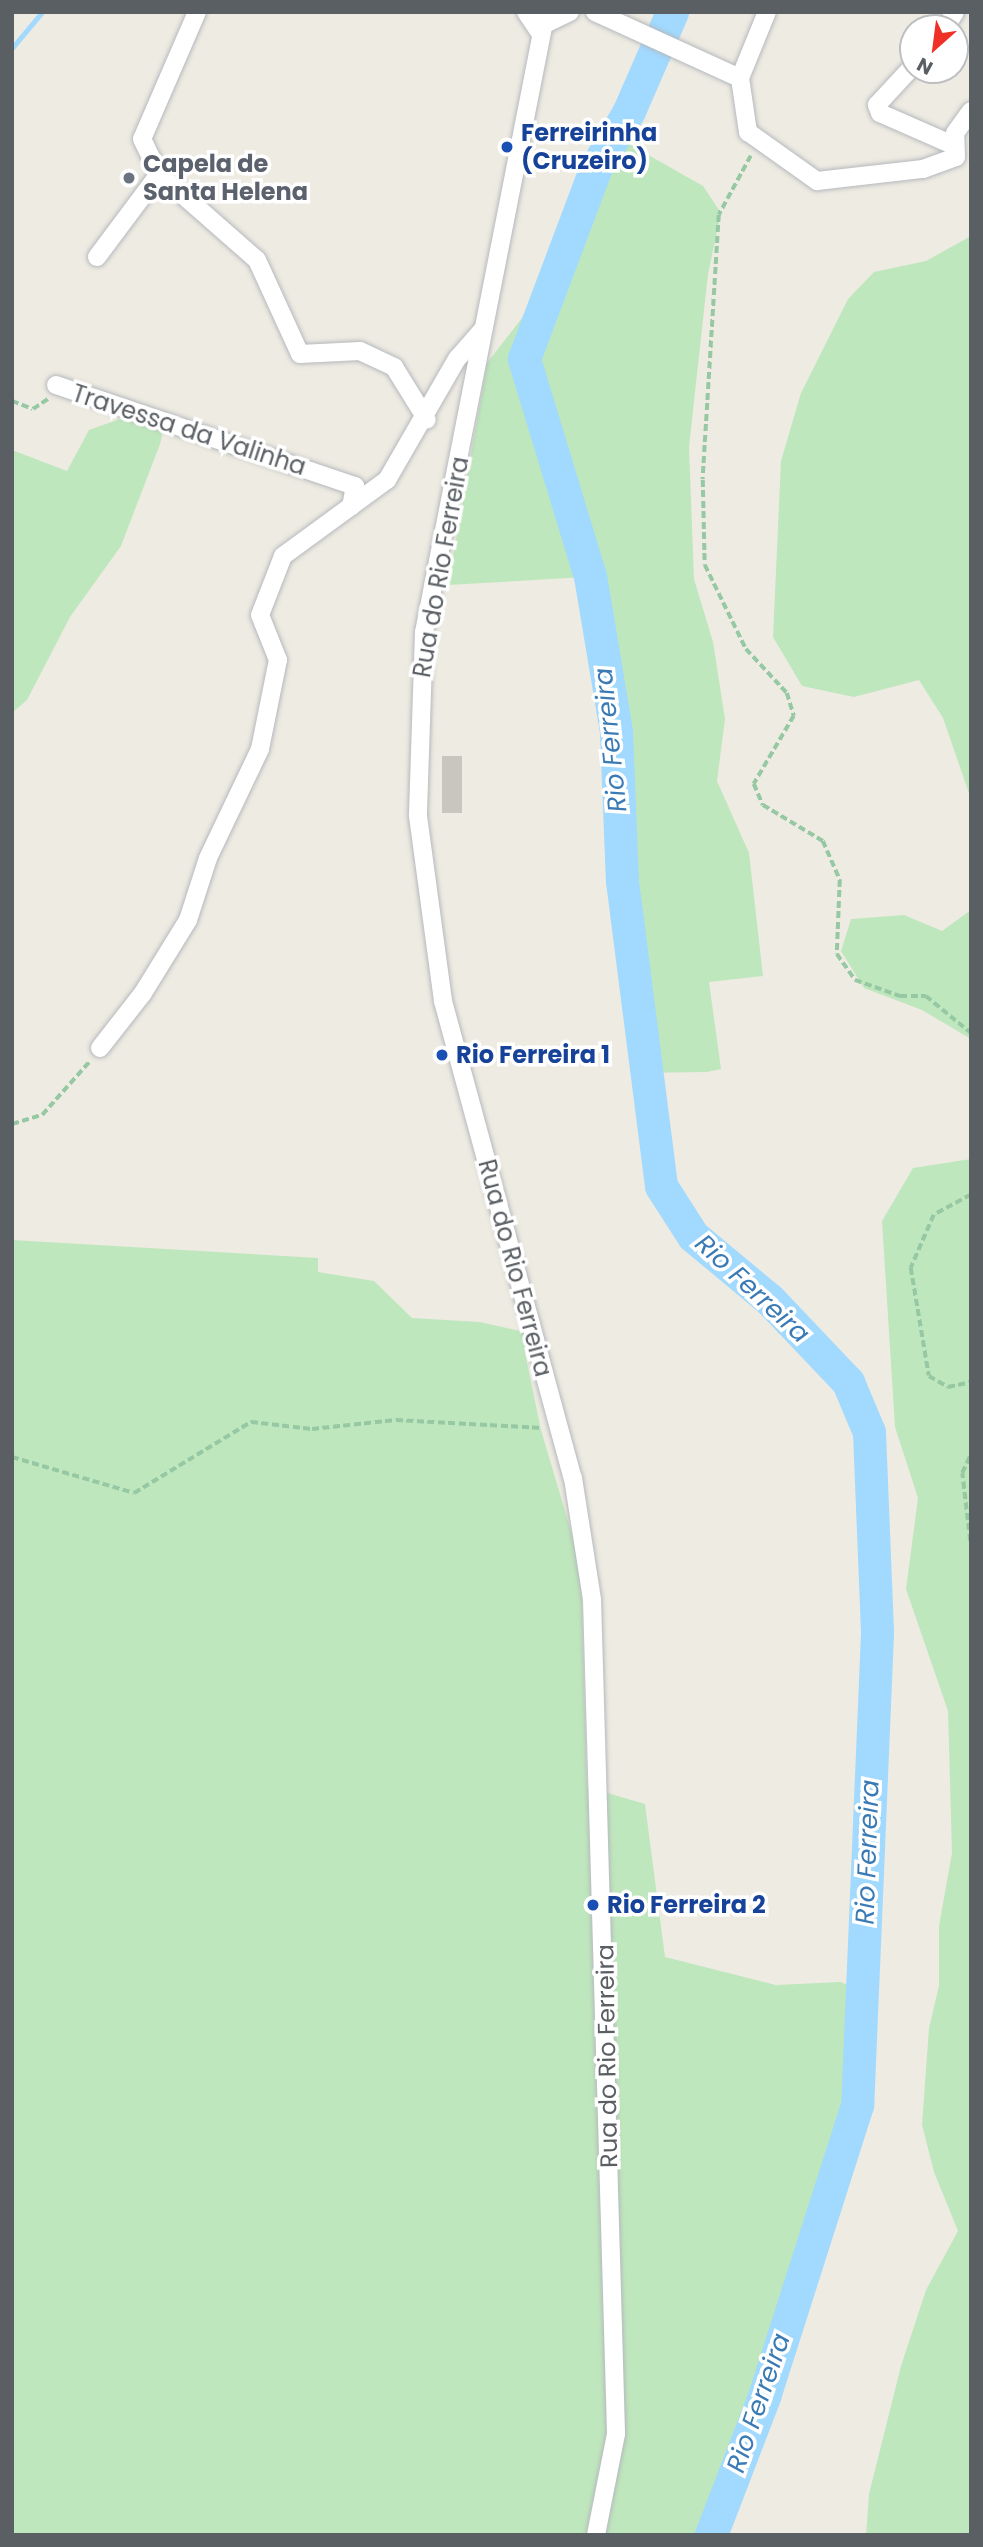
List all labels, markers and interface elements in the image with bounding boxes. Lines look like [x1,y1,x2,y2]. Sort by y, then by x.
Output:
north arrow [899,14,969,84]
text: N [912,51,938,81]
place label: Ferreirinha (Cruzeiro) [521,119,657,175]
marker: Ferreirinha (Cruzeiro) [499,139,515,155]
place label: Capela de Santa Helena [143,150,308,206]
marker: Capela de Santa Helena [121,170,137,186]
street label: Travessa da Valinha [68,379,310,481]
street label: Rua do Rio Ferreira [407,454,475,680]
water label: Rio Ferreira [588,666,634,814]
place label: Rio Ferreira 1 [456,1041,610,1069]
marker: Rio Ferreira 1 [434,1047,450,1063]
street label: Rua do Rio Ferreira [472,1156,558,1380]
water label: Rio Ferreira [688,1228,816,1350]
water label: Rio Ferreira [850,1779,886,1925]
place label: Rio Ferreira 2 [607,1891,766,1919]
marker: Rio Ferreira 2 [585,1897,601,1913]
street label: Rua do Rio Ferreira [591,1944,623,2168]
water label: Rio Ferreira [721,2329,797,2477]

